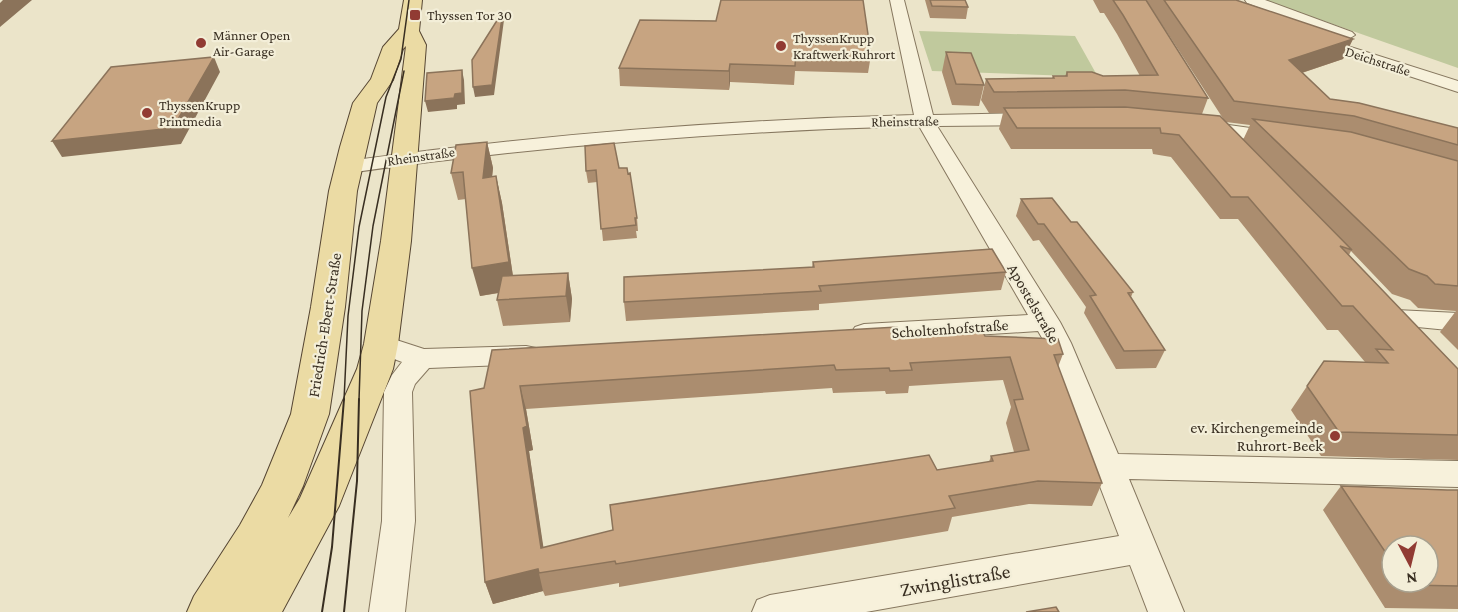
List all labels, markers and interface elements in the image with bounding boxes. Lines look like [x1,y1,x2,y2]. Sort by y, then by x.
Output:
place label: Thyssen Tor 30 [427,7,512,23]
marker: Thyssen Tor 30 [408,8,422,22]
place label: Männer Open Air-Garage [213,27,291,59]
place label: ThyssenKrupp Kraftwerk Ruhrort [793,30,896,62]
marker: Männer Open Air-Garage [194,36,208,50]
marker: ThyssenKrupp Kraftwerk Ruhrort [774,39,788,53]
street label: Deichstraße [1343,43,1413,79]
place label: ThyssenKrupp Printmedia [159,97,240,129]
marker: ThyssenKrupp Printmedia [140,106,154,120]
street label: Rheinstraße [871,112,939,130]
street label: Rheinstraße [386,143,456,169]
street label: Friedrich-Ebert-Straße [305,252,344,399]
street label: Apostelstraße [1003,261,1063,346]
street label: Scholtenhofstraße [891,316,1009,341]
place label: ev. Kirchengemeinde Ruhrort-Beek [1190,419,1323,454]
marker: ev. Kirchengemeinde Ruhrort-Beek [1328,429,1342,443]
north arrow [1380,534,1440,594]
street label: Zwinglistraße [898,559,1012,601]
text: N [1405,569,1418,588]

